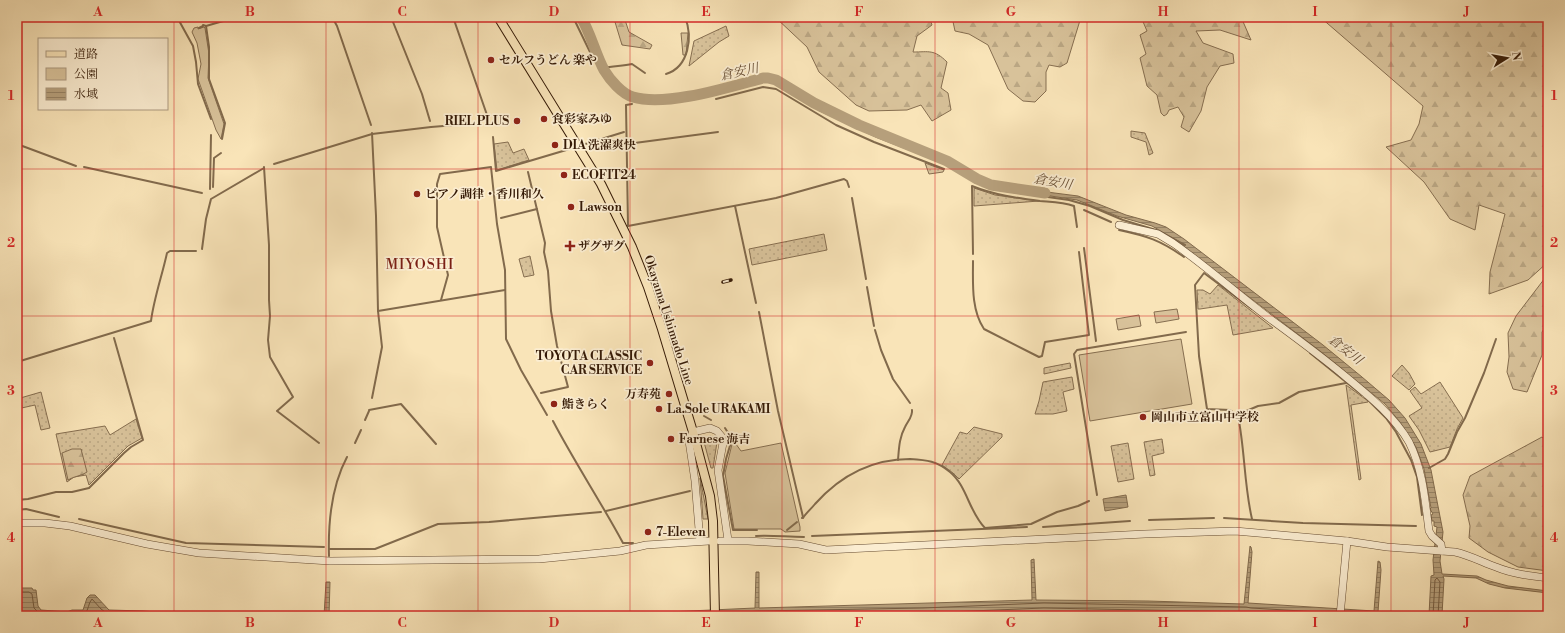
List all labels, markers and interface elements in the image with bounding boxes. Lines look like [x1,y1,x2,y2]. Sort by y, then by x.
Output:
text: A [92,4,103,20]
text: B [245,4,255,20]
text: C [397,4,407,20]
text: D [549,4,559,20]
text: E [701,4,711,20]
text: F [854,4,864,20]
text: G [1006,4,1017,20]
text: H [1158,4,1169,20]
text: I [1312,4,1318,20]
text: J [1462,4,1470,20]
legend [38,38,168,110]
north arrow [1487,38,1527,78]
text: 道路 [74,47,98,62]
text: N [1508,51,1524,62]
place label: セルフうどん 楽や [499,53,597,68]
marker: セルフうどん 楽や [486,55,496,65]
water label: 倉安川 [718,60,762,84]
text: 公園 [74,67,98,82]
text: 水域 [74,87,98,102]
text: 1 [8,88,15,104]
text: 1 [1551,88,1558,104]
place label: 食彩家みゆ [552,112,612,127]
place label: RIEL PLUS [445,114,509,129]
marker: 食彩家みゆ [539,114,549,124]
marker: RIEL PLUS [512,116,522,126]
place label: DIA 洗濯爽快 [563,138,636,153]
marker: DIA 洗濯爽快 [550,140,560,150]
place label: ECOFIT24 [572,168,636,183]
marker: ECOFIT24 [559,170,569,180]
water label: 倉安川 [1032,171,1075,194]
place label: ピアノ調律・香川和久 [425,187,544,202]
marker: ピアノ調律・香川和久 [412,189,422,199]
place label: Lawson [579,200,622,215]
marker: Lawson [566,202,576,212]
text: 2 [7,235,15,251]
text: 2 [1550,235,1558,251]
place label: ザグザグ [578,239,625,254]
marker: ザグザグ [565,241,575,251]
street label: Okayama Ushimado Line [640,253,697,387]
district label: MIYOSHI [386,256,454,274]
water label: 倉安川 [1325,331,1367,369]
place label: TOYOTA CLASSIC CAR SERVICE [536,349,642,378]
marker: TOYOTA CLASSIC CAR SERVICE [645,358,655,368]
text: 3 [7,383,15,399]
text: 3 [1550,383,1558,399]
place label: 万寿苑 [625,387,661,402]
marker: 万寿苑 [664,389,674,399]
place label: 鮨きらく [562,397,610,412]
marker: 鮨きらく [549,399,559,409]
place label: La.Sole URAKAMI [667,402,771,417]
marker: La.Sole URAKAMI [654,404,664,414]
place label: 岡山市立富山中学校 [1151,410,1259,425]
marker: 岡山市立富山中学校 [1138,412,1148,422]
place label: Farnese 海吉 [679,432,750,447]
marker: Farnese 海吉 [666,434,676,444]
place label: 7-Eleven [656,525,706,540]
marker: 7-Eleven [643,527,653,537]
text: 4 [7,530,16,546]
text: 4 [1550,530,1559,546]
text: A [92,615,103,631]
text: B [245,615,255,631]
text: C [397,615,407,631]
text: D [549,615,559,631]
text: E [701,615,711,631]
text: F [854,615,864,631]
text: G [1006,615,1017,631]
text: H [1158,615,1169,631]
text: I [1312,615,1318,631]
text: J [1462,615,1470,631]

